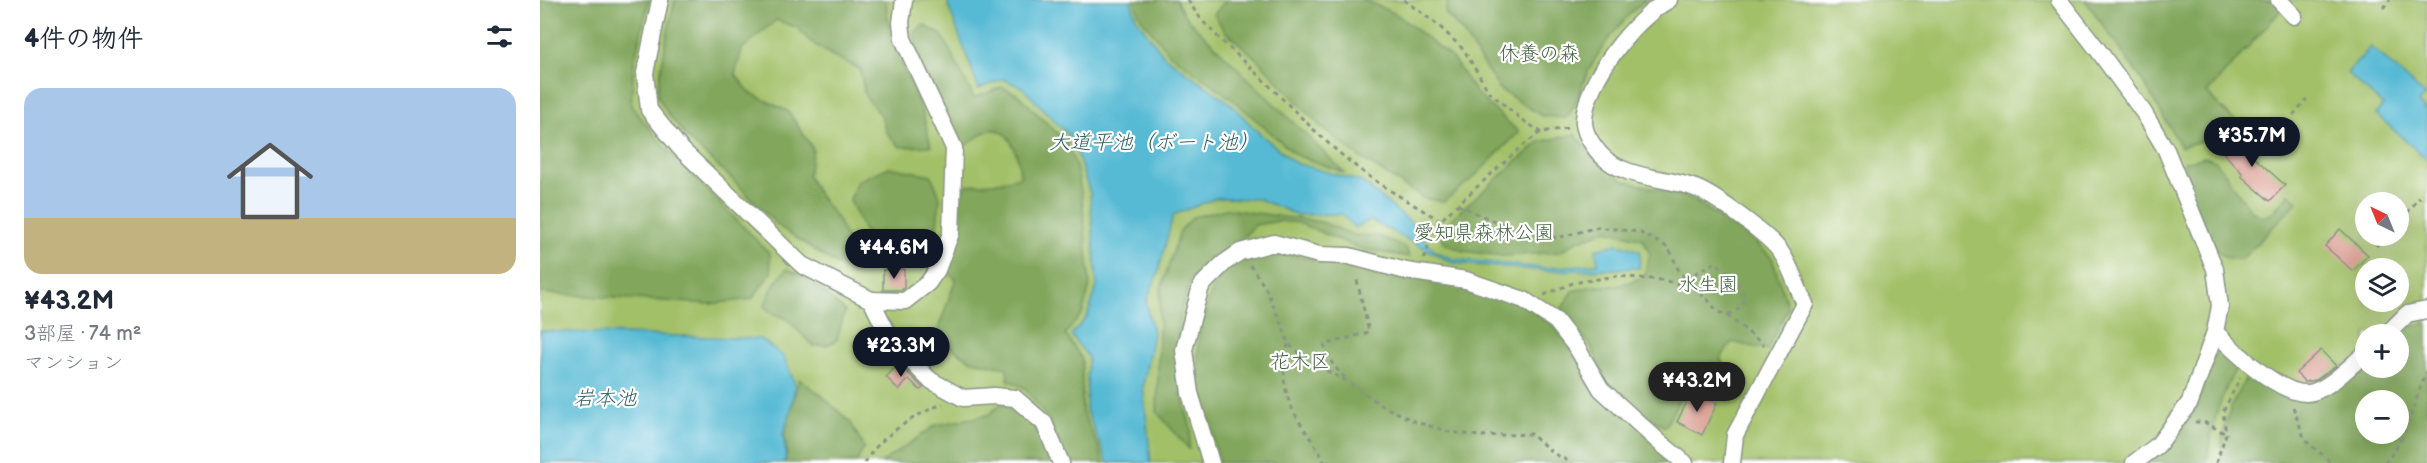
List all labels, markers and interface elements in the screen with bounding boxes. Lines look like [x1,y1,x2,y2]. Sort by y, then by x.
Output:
icon: filters [483,20,516,53]
text: 4件の物件 [24,24,143,55]
park label: 休養の森 [1499,42,1579,66]
pin: ¥35.7M [2203,117,2301,168]
text: ¥35.7M [2218,124,2286,148]
icon: home [216,127,324,235]
water label: 大道平池（ボート池） [1049,130,1259,155]
north arrow [2355,192,2409,246]
map controls [2355,192,2409,444]
park label: 愛知県森林公園 [1414,221,1554,245]
pin: ¥44.6M [845,229,943,280]
text: ¥44.6M [859,236,929,260]
button: layers [2355,258,2409,312]
park label: 水生園 [1678,273,1738,297]
text: ¥43.2M [24,286,114,317]
text: 3部屋 · 74 m² [24,322,141,346]
button: + [2355,324,2409,378]
pin: ¥23.3M [852,327,950,378]
text: ¥23.3M [867,334,935,358]
park label: 花木区 [1270,350,1330,374]
text: マンション [24,351,123,375]
pin: ¥43.2M [1648,362,1746,413]
text: ¥43.2M [1662,369,1732,393]
water label: 岩本池 [574,386,637,411]
button: − [2355,390,2409,444]

